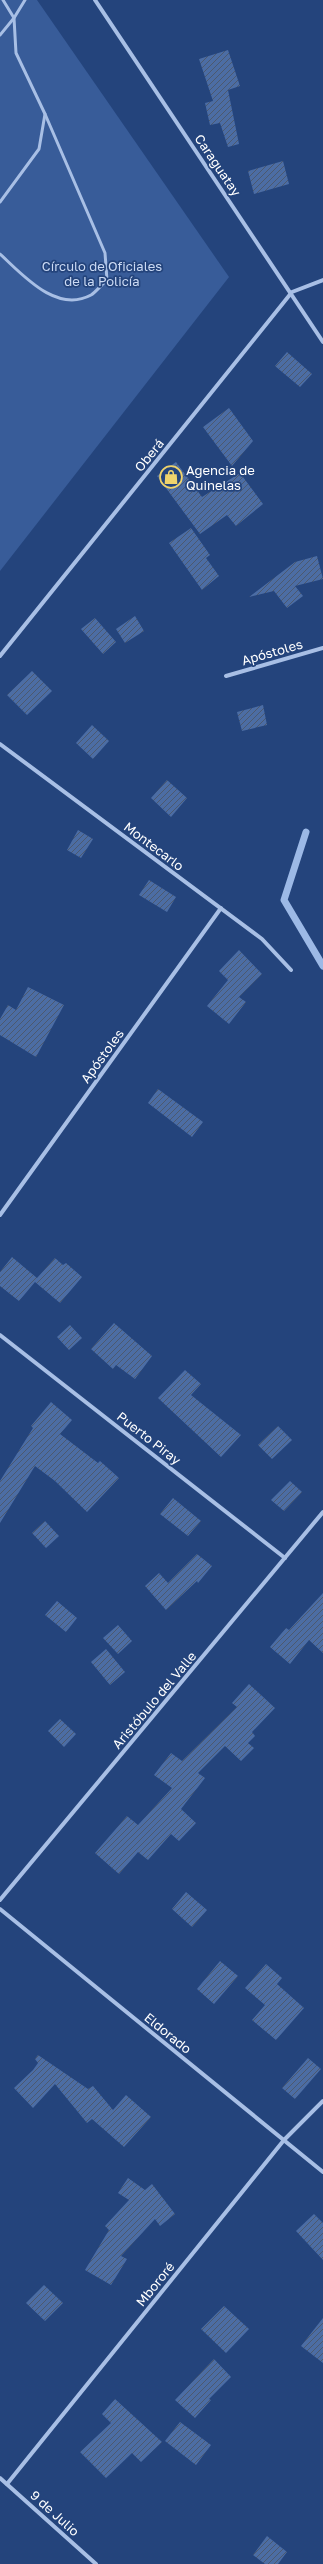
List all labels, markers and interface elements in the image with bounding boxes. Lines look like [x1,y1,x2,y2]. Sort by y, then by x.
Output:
street label: Caraguatay [191,131,245,200]
park label: Círculo de Oficiales de la Policía [42,258,162,289]
street label: Oberá [131,435,167,475]
place label: Agencia de Quinelas [186,462,255,493]
shop icon: Agencia de Quinelas [158,464,184,490]
street label: Apóstoles [240,636,305,668]
street label: Montecarlo [121,818,187,874]
street label: Apóstoles [77,1026,127,1086]
street label: Puerto Piray [114,1408,185,1468]
street label: Aristóbulo del Valle [109,1648,199,1752]
street label: Eldorado [141,2009,195,2057]
street label: Mbororé [132,2259,178,2309]
street label: 9 de Julio [27,2487,83,2539]

